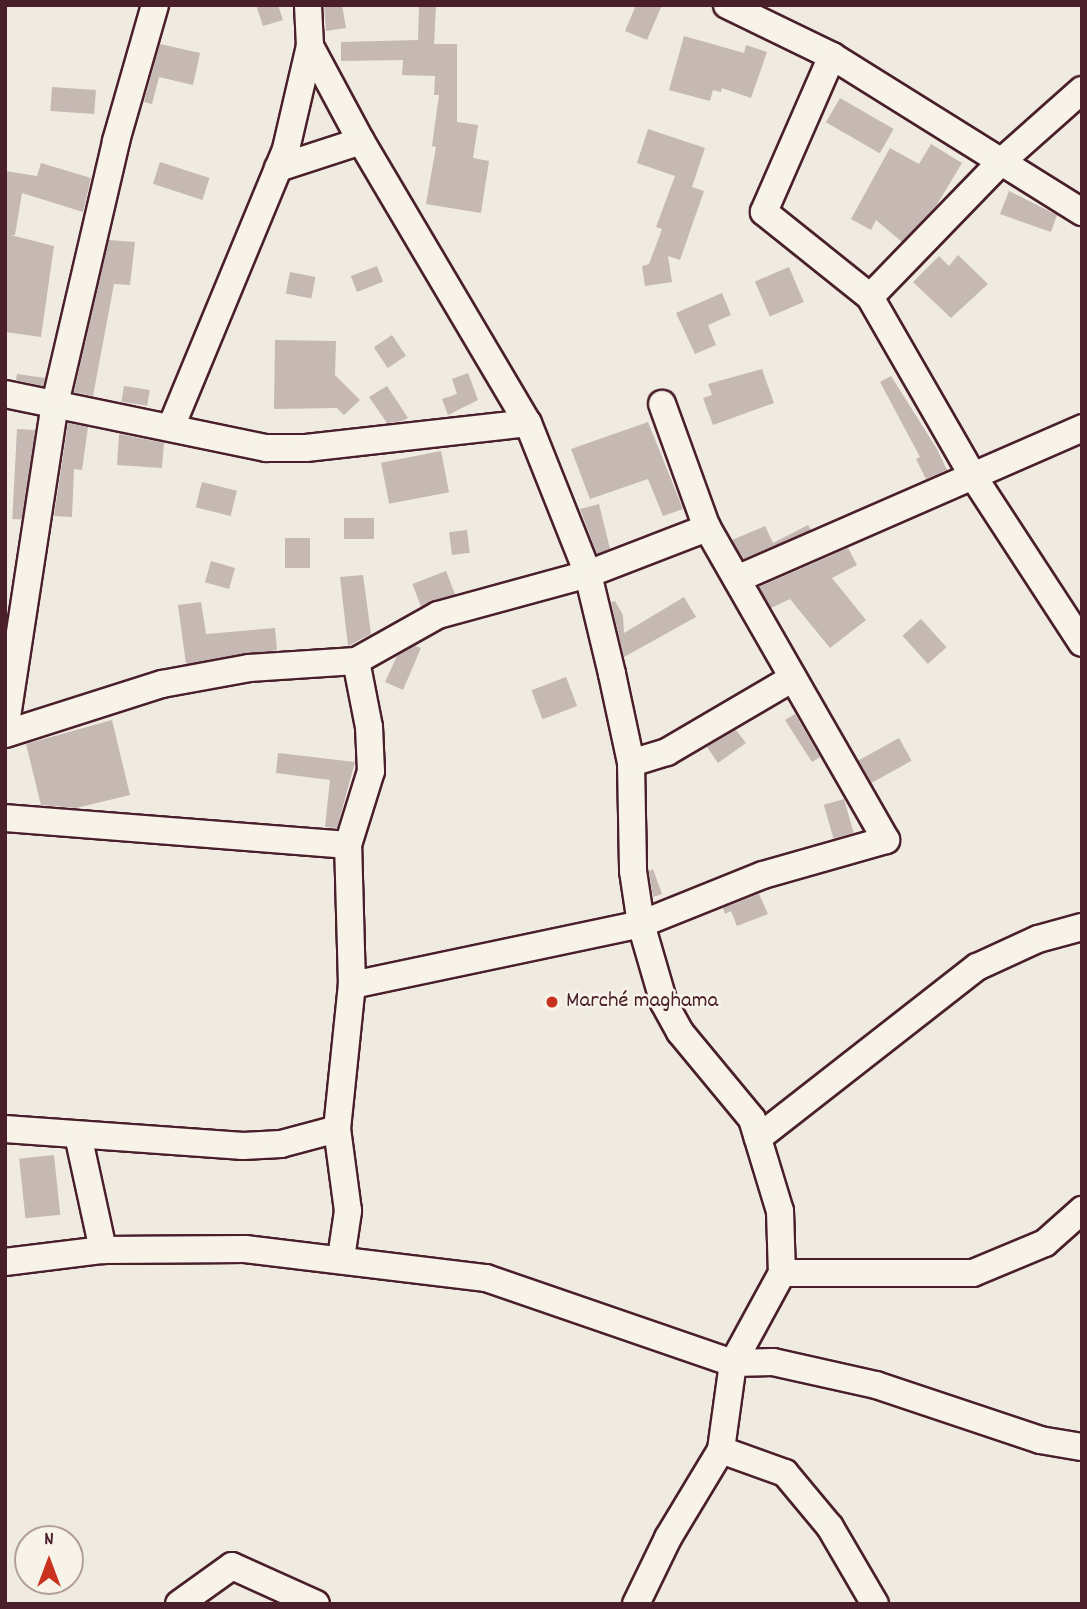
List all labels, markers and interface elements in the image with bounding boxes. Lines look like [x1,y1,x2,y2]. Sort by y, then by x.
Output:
place label: Marché maghama [566,988,718,1016]
marker: Marché maghama [544,994,560,1010]
north arrow [14,1525,84,1595]
text: N [44,1527,54,1554]

